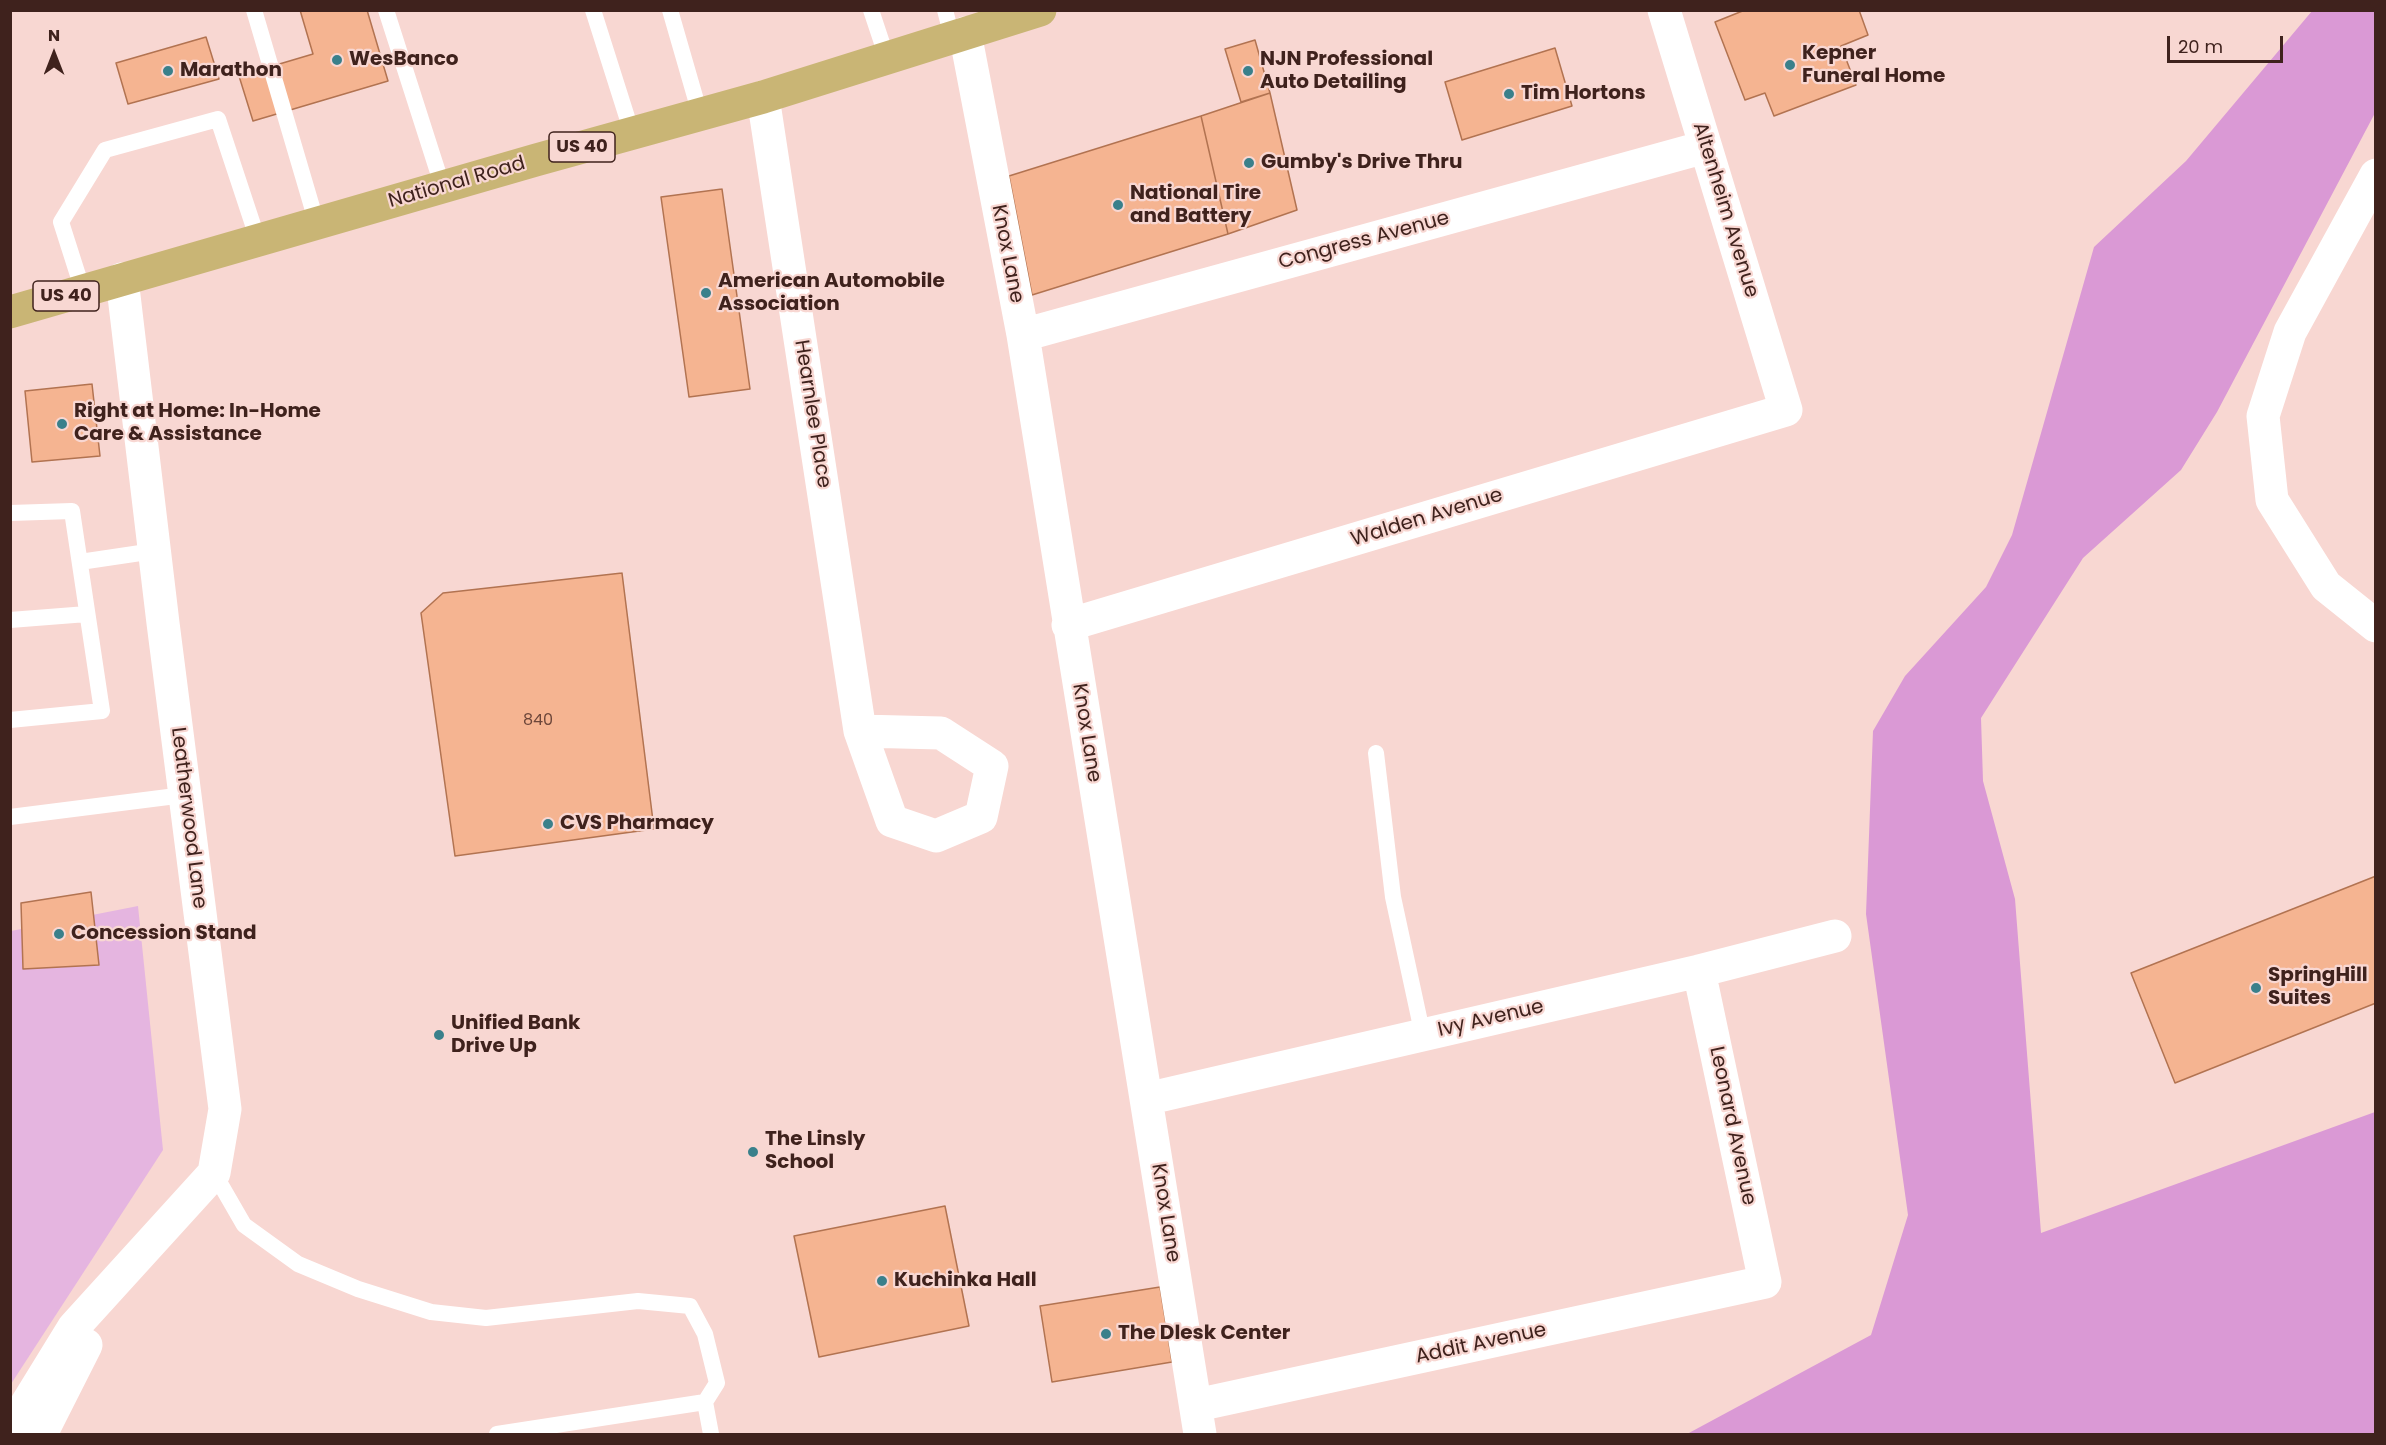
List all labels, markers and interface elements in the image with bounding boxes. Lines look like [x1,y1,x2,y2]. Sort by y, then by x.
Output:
north arrow [24,24,84,84]
text: N [48,24,60,47]
scale bar [2170,24,2286,62]
text: 20 m [2178,34,2223,59]
place label: Kepner Funeral Home [1802,42,1945,89]
place label: WesBanco [349,48,459,72]
place label: NJN Professional Auto Detailing [1260,48,1433,95]
marker: WesBanco [330,53,344,67]
marker: Kepner Funeral Home [1783,58,1797,72]
place label: Marathon [180,59,282,83]
marker: Marathon [161,64,175,78]
marker: NJN Professional Auto Detailing [1241,64,1255,78]
place label: Tim Hortons [1521,82,1646,106]
marker: Tim Hortons [1502,87,1516,101]
street label: Altenheim Avenue [1687,119,1763,301]
road number: US 40 [549,132,615,162]
place label: Gumby's Drive Thru [1261,151,1462,175]
street label: National Road [386,152,528,214]
marker: Gumby's Drive Thru [1242,156,1256,170]
place label: National Tire and Battery [1130,182,1261,229]
marker: National Tire and Battery [1111,198,1125,212]
street label: Knox Lane [986,203,1028,305]
street label: Congress Avenue [1276,207,1452,275]
place label: American Automobile Association [718,270,945,317]
road number: US 40 [33,281,99,311]
marker: American Automobile Association [699,286,713,300]
street label: Hearnlee Place [788,338,836,490]
place label: Right at Home: In-Home Care & Assistance [74,400,321,447]
marker: Right at Home: In-Home Care & Assistance [55,417,69,431]
street label: Walden Avenue [1348,484,1506,552]
street label: Knox Lane [1066,682,1106,784]
house number: 840 [523,711,553,731]
street label: Leatherwood Lane [165,726,211,910]
place label: CVS Pharmacy [560,812,714,836]
marker: CVS Pharmacy [541,817,555,831]
place label: Concession Stand [71,922,257,946]
marker: Concession Stand [52,927,66,941]
place label: SpringHill Suites [2268,964,2368,1011]
marker: SpringHill Suites [2249,981,2263,995]
street label: Ivy Avenue [1436,995,1546,1043]
place label: Unified Bank Drive Up [451,1012,580,1059]
marker: Unified Bank Drive Up [432,1028,446,1042]
street label: Leonard Avenue [1703,1044,1761,1208]
place label: The Linsly School [765,1128,865,1175]
marker: The Linsly School [746,1145,760,1159]
street label: Knox Lane [1145,1162,1185,1264]
place label: Kuchinka Hall [894,1269,1037,1293]
marker: Kuchinka Hall [875,1274,889,1288]
street label: Addit Avenue [1413,1318,1549,1370]
place label: The Dlesk Center [1118,1322,1290,1346]
marker: The Dlesk Center [1099,1327,1113,1341]

